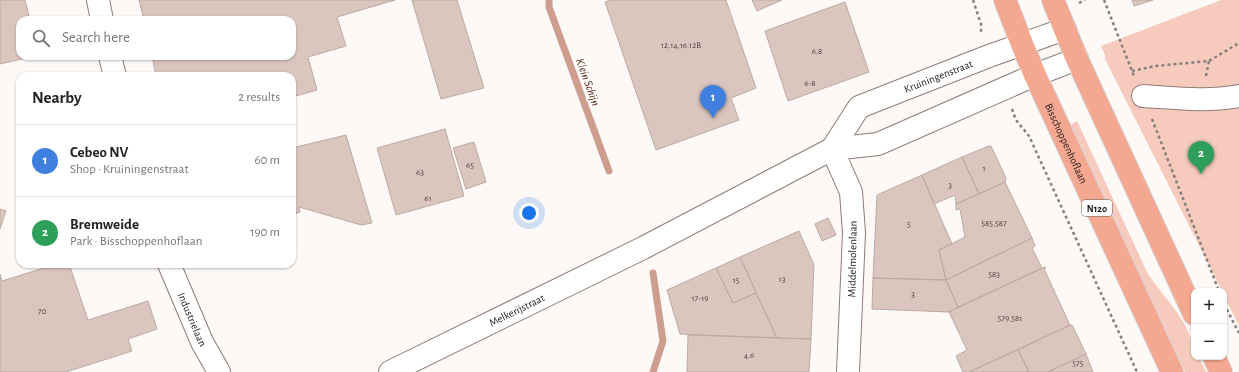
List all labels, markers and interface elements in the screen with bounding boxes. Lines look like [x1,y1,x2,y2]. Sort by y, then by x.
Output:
search box [16,16,296,60]
icon: search [30,27,52,49]
text: Search here [62,30,130,45]
house number: 12,14,16,12B [661,41,701,50]
house number: 6,8 [812,47,822,56]
water label: Klein Schijn [573,57,602,108]
street label: Kruiningenstraat [903,58,975,95]
house number: 6-8 [804,79,816,88]
pin: 1 [700,85,726,118]
text: Nearby [32,89,82,106]
text: 2 results [238,91,280,104]
street label: Bisschoppenhoflaan [1043,102,1089,185]
pin: 2 [1188,141,1214,174]
text: Cebeo NV [70,145,128,160]
text: 1 [43,154,47,167]
text: 60 m [254,154,280,167]
house number: 65 [466,161,474,170]
text: Shop · Kruiningenstraat [70,163,189,176]
house number: 1 [982,164,986,173]
house number: 63 [416,168,424,177]
house number: 3 [948,181,952,190]
house number: 61 [424,194,432,203]
road number: N120 [1082,200,1112,216]
your location [519,203,539,223]
text: Bremweide [70,217,139,232]
house number: 585,587 [981,219,1007,228]
house number: 5 [907,220,911,229]
street label: Middelmolenlaan [846,221,859,297]
text: 2 [42,226,48,239]
text: 190 m [250,226,280,239]
text: Park · Bisschoppenhoflaan [70,235,202,248]
house number: 583 [988,270,1000,279]
house number: 13 [779,275,786,284]
house number: 15 [733,276,740,285]
map controls [1191,288,1227,360]
button: + [1191,288,1227,324]
house number: 3 [911,290,915,299]
street label: Industrielaan [176,291,208,348]
street label: Melkerijstraat [487,292,547,329]
house number: 17-19 [692,294,708,303]
house number: 70 [38,307,46,316]
house number: 579,581 [998,314,1022,323]
button: − [1191,324,1227,360]
house number: 4,6 [744,351,754,360]
house number: 575 [1072,359,1084,368]

